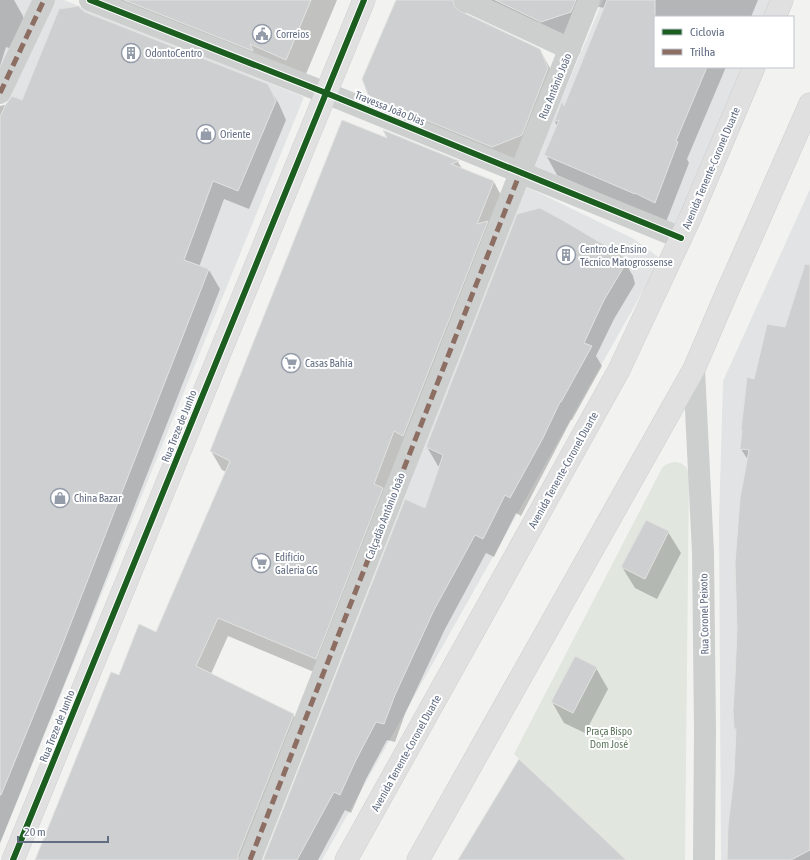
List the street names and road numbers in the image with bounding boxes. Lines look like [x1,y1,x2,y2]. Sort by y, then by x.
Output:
street label: Rua Antônio João [536,51,574,121]
street label: Travessa João Dias [353,89,427,128]
street label: Avenida Tenente-Coronel Duarte [680,105,742,231]
street label: Rua Treze de Junho [159,388,199,464]
street label: Avenida Tenente-Coronel Duarte [526,410,600,530]
street label: Calçadão Antônio João [363,471,407,561]
street label: Rua Coronel Peixoto [697,573,711,655]
street label: Rua Treze de Junho [37,688,77,764]
street label: Avenida Tenente-Coronel Duarte [369,693,443,813]

